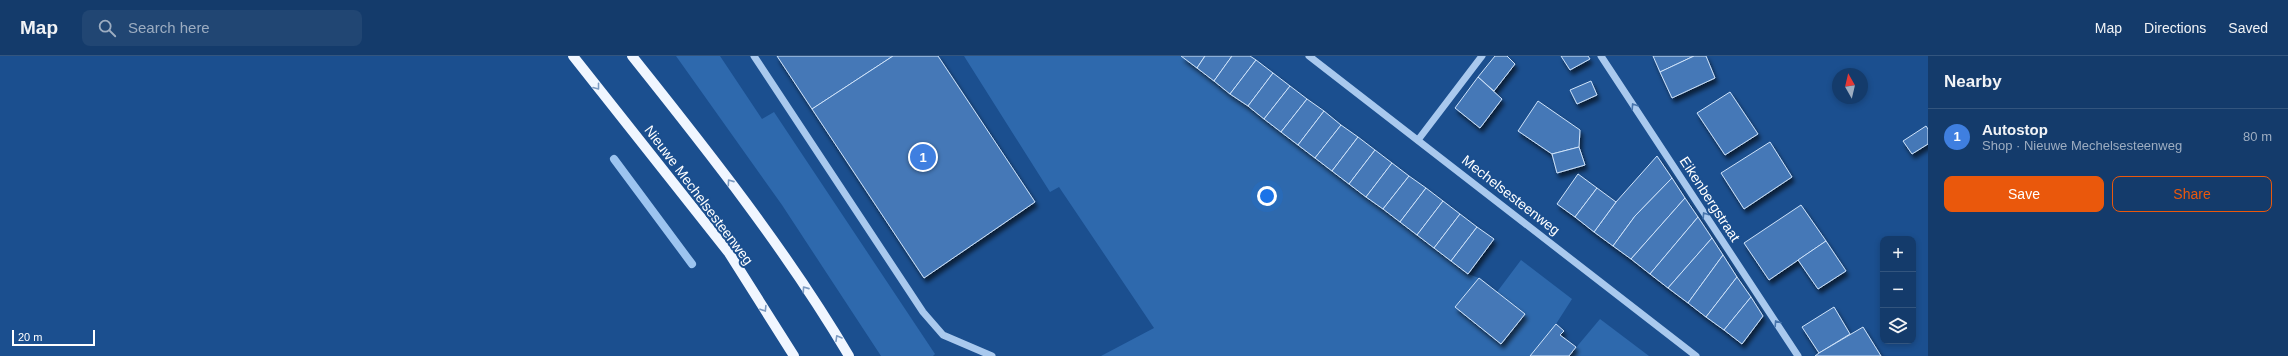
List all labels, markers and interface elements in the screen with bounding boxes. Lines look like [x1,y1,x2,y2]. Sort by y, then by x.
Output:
search box [82,10,362,46]
text: Map [20,17,58,38]
icon: search [96,17,118,39]
text: Search here [128,19,210,36]
text: Map [2095,20,2122,36]
text: Directions [2144,20,2206,36]
text: Saved [2228,20,2268,36]
north arrow [1832,68,1868,104]
text: Nearby [1944,72,2002,91]
one-way arrow [593,82,600,89]
one-way arrow [1631,103,1639,110]
text: Autostop [1982,121,2048,138]
street label: Nieuwe Mechelsesteenweg [641,122,757,268]
text: 1 [1953,129,1961,144]
text: 80 m [2243,129,2272,144]
text: Shop · Nieuwe Mechelsesteenweg [1982,138,2182,153]
pin: 1 [910,142,936,172]
street label: Mechelsesteenweg [1459,152,1563,238]
street label: Eikenbergstraat [1677,154,1743,245]
button: Save [1944,176,2104,212]
button: Share [2112,176,2272,212]
one-way arrow [728,180,735,187]
your location [1257,186,1277,206]
one-way arrow [1702,212,1710,219]
map controls [1880,236,1916,344]
button: + [1880,236,1916,272]
button: − [1880,272,1916,308]
one-way arrow [803,286,810,293]
one-way arrow [760,305,767,312]
button: layers [1880,308,1916,344]
one-way arrow [1774,321,1781,328]
scale bar [12,328,95,347]
text: 20 m [18,331,42,343]
one-way arrow [836,335,843,342]

